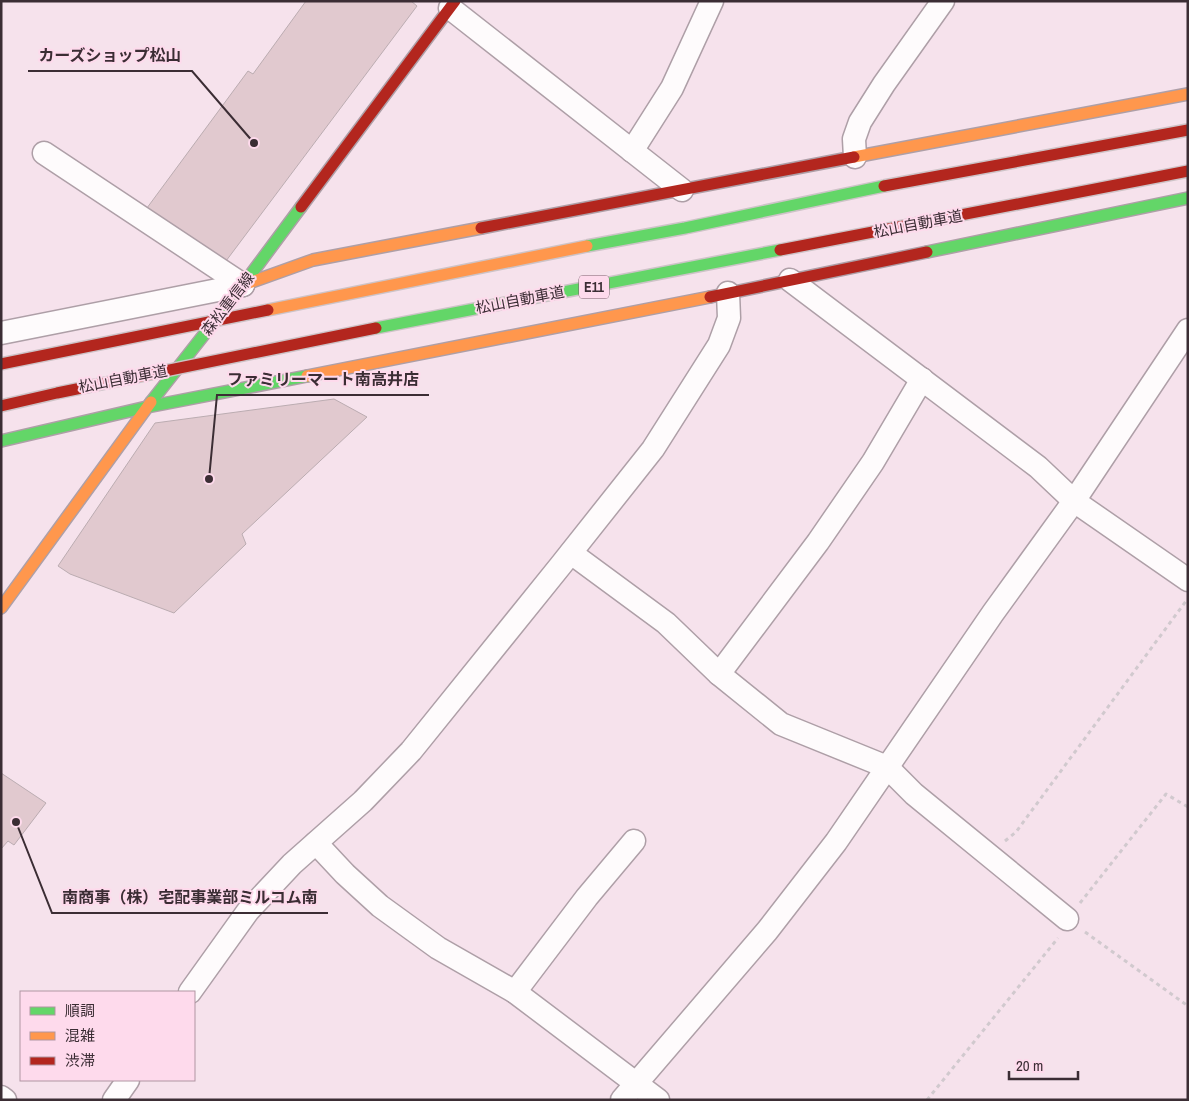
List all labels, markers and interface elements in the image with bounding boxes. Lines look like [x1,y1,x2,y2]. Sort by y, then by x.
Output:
callout: カーズショップ松山 [28,40,192,71]
text: カーズショップ松山 [38,44,182,66]
street label: 松山自動車道 [872,205,964,242]
street label: 森松重信線 [196,268,259,340]
road number: E11 [579,276,609,298]
street label: 松山自動車道 [474,281,566,318]
street label: 松山自動車道 [77,360,169,397]
callout: ファミリーマート南高井店 [217,364,429,395]
text: ファミリーマート南高井店 [227,368,419,390]
callout: 南商事（株）宅配事業部ミルコム南 [52,882,328,913]
text: 南商事（株）宅配事業部ミルコム南 [62,886,318,908]
legend [20,991,195,1081]
text: 順調 [65,1000,95,1021]
text: 混雑 [65,1025,95,1046]
scale bar [1009,1048,1078,1080]
text: 渋滞 [65,1050,95,1071]
text: 20 m [1016,1055,1043,1076]

